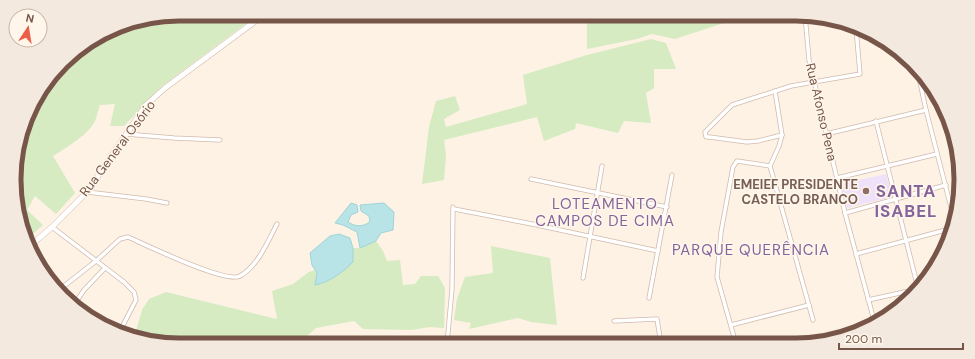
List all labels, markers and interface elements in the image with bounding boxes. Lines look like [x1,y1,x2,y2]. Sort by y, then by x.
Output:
north arrow [8,8,48,48]
text: N [25,11,35,26]
street label: Rua Afonso Pena [802,61,841,163]
street label: Rua General Osório [76,97,159,200]
place label: EMEIEF PRESIDENTE CASTELO BRANCO [733,176,858,208]
district label: SANTA ISABEL [874,180,938,222]
marker: EMEIEF PRESIDENTE CASTELO BRANCO [861,186,871,196]
district label: LOTEAMENTO CAMPOS DE CIMA [535,194,675,231]
district label: PARQUE QUERÊNCIA [672,240,830,260]
scale bar [839,325,963,351]
text: 200 m [845,331,882,347]

